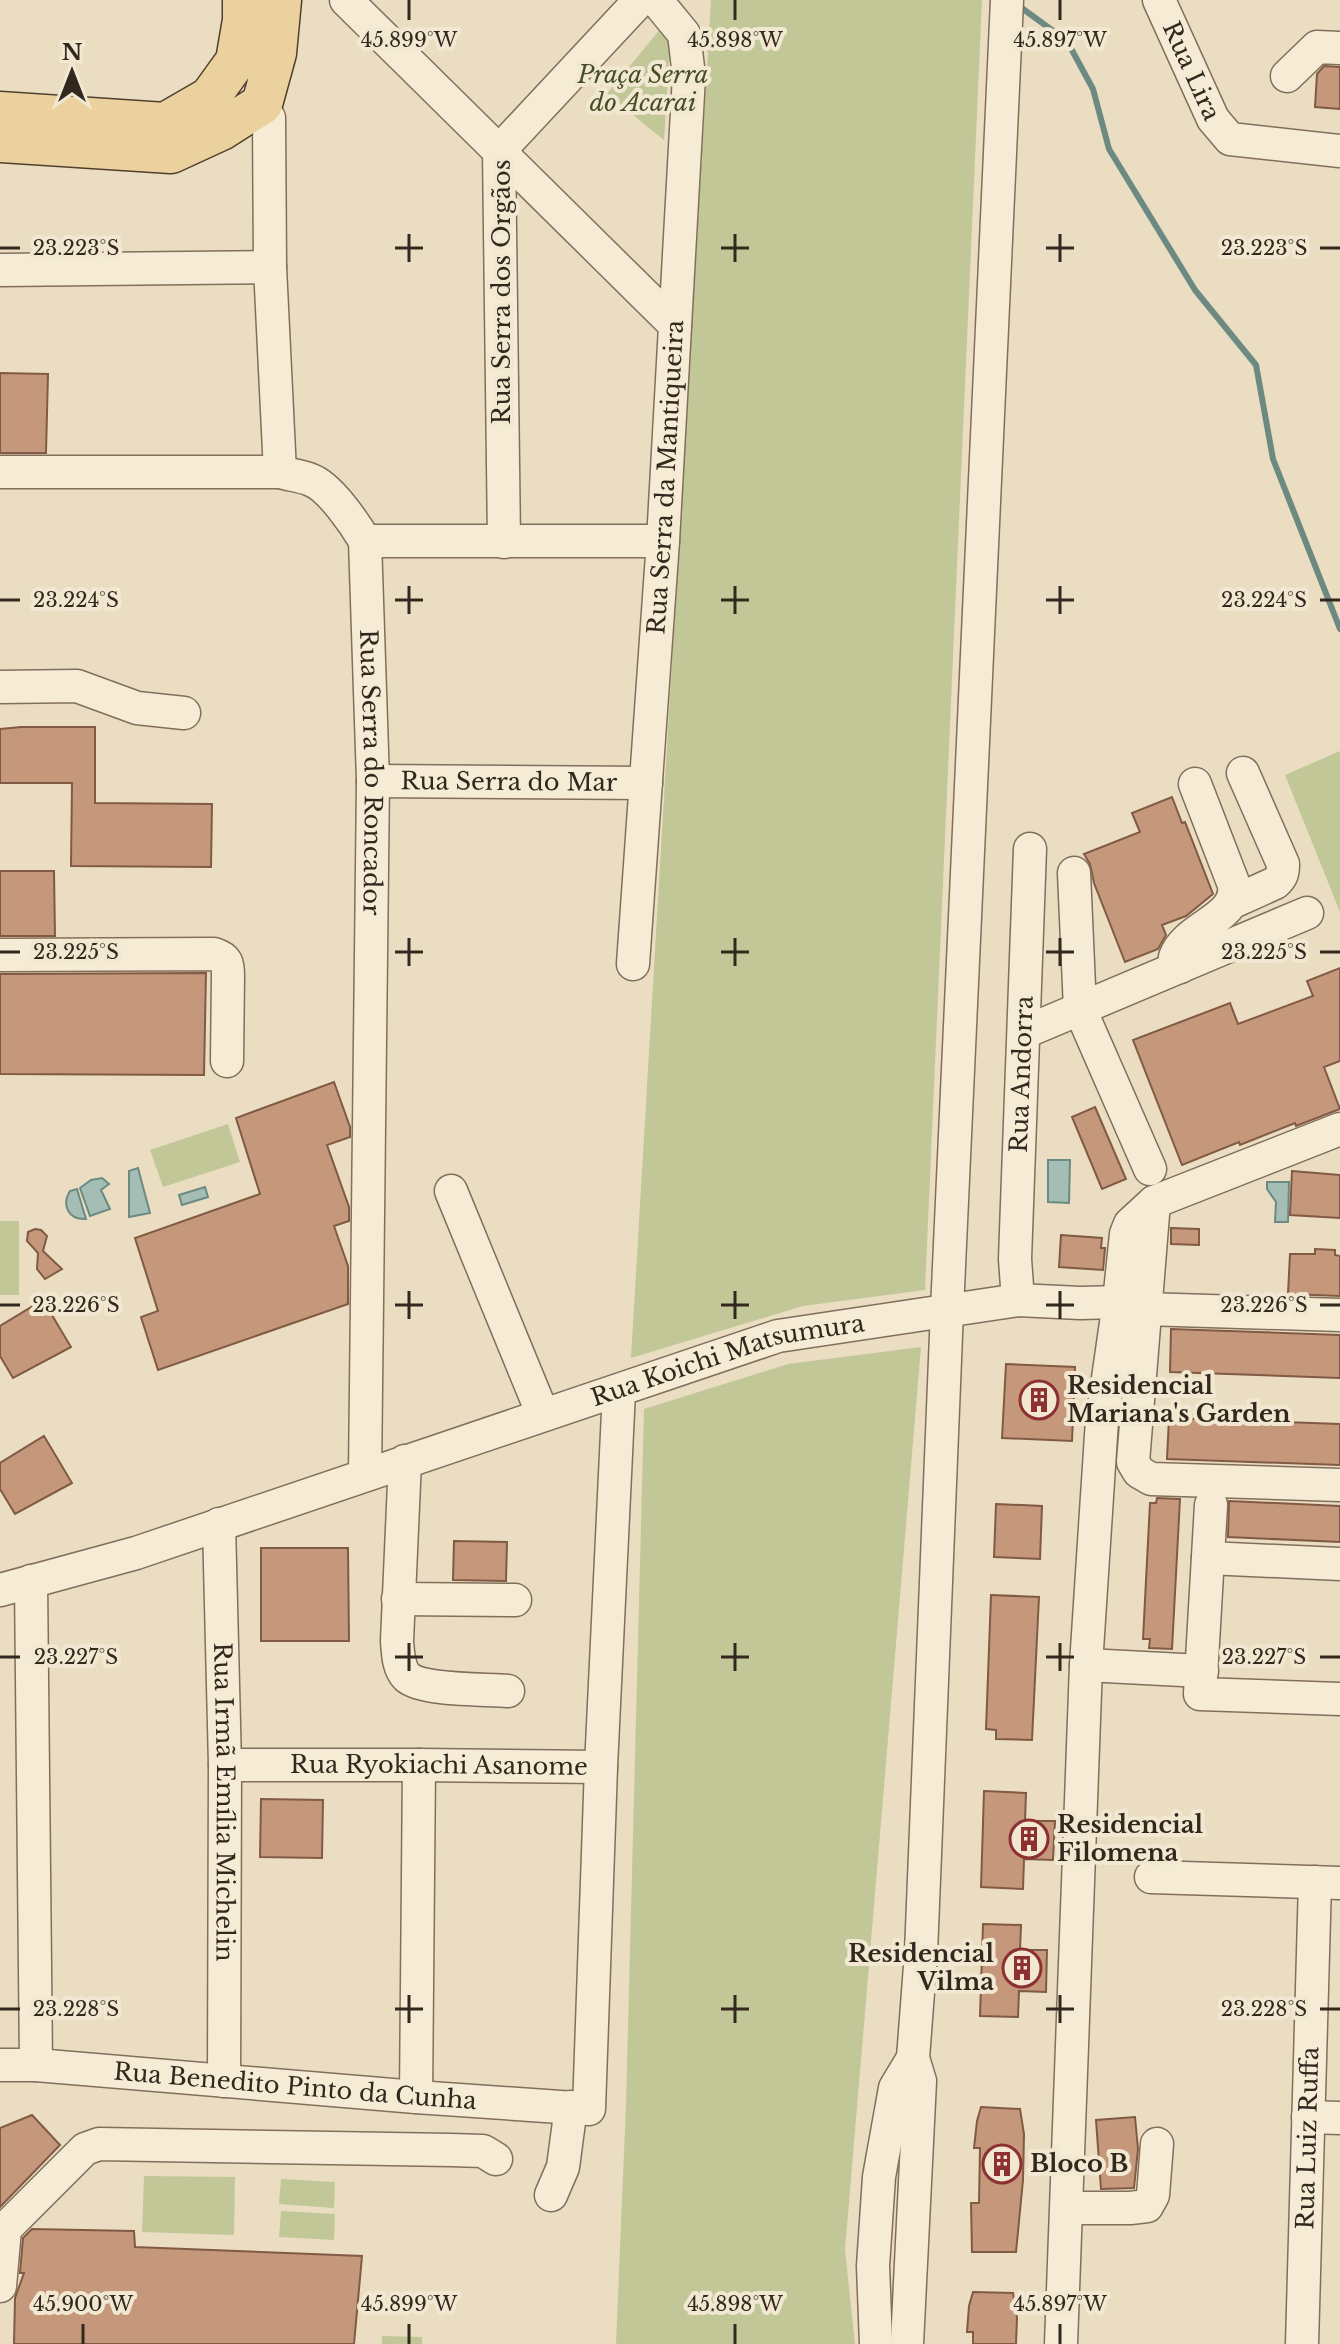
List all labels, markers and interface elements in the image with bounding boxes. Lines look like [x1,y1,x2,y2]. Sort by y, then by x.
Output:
street label: Rua Lira [1157,17,1227,125]
text: 45.899°W [361,28,458,52]
text: 45.898°W [687,28,783,52]
text: 45.897°W [1013,28,1107,52]
north arrow [32,32,112,112]
text: N [62,39,83,66]
park label: Praça Serra do Acarai [577,60,708,117]
street label: Rua Serra dos Orgãos [487,159,516,425]
text: 23.223°S [33,236,119,260]
text: 23.223°S [1221,236,1307,260]
street label: Rua Serra da Mantiqueira [641,318,689,635]
text: 23.224°S [33,588,119,612]
text: 23.224°S [1221,588,1307,612]
street label: Rua Serra do Roncador [354,629,388,916]
street label: Rua Serra do Mar [401,766,618,797]
text: 23.225°S [33,940,119,964]
text: 23.225°S [1221,940,1307,964]
street label: Rua Andorra [1004,994,1039,1153]
text: 23.226°S [32,1293,120,1317]
text: 23.226°S [1220,1293,1308,1317]
street label: Rua Koichi Matsumura [587,1308,867,1412]
place label: Residencial Mariana's Garden [1067,1371,1291,1428]
building icon: Residencial Mariana's Garden [1018,1379,1060,1421]
street label: Rua Irmã Emília Michelin [208,1642,240,1962]
text: 23.227°S [34,1645,118,1669]
text: 23.227°S [1222,1645,1306,1669]
street label: Rua Ryokiachi Asanome [290,1750,588,1781]
place label: Residencial Filomena [1057,1810,1203,1867]
building icon: Residencial Filomena [1008,1818,1050,1860]
place label: Residencial Vilma [848,1939,994,1996]
building icon: Residencial Vilma [1001,1947,1043,1989]
text: 23.228°S [33,1997,119,2021]
text: 23.228°S [1221,1997,1307,2021]
street label: Rua Luiz Ruffa [1290,2046,1324,2230]
street label: Rua Benedito Pinto da Cunha [112,2057,478,2115]
building icon: Bloco B [981,2143,1023,2185]
place label: Bloco B [1030,2149,1128,2178]
text: 45.900°W [33,2292,133,2316]
text: 45.899°W [361,2292,458,2316]
text: 45.898°W [687,2292,783,2316]
text: 45.897°W [1013,2292,1107,2316]

